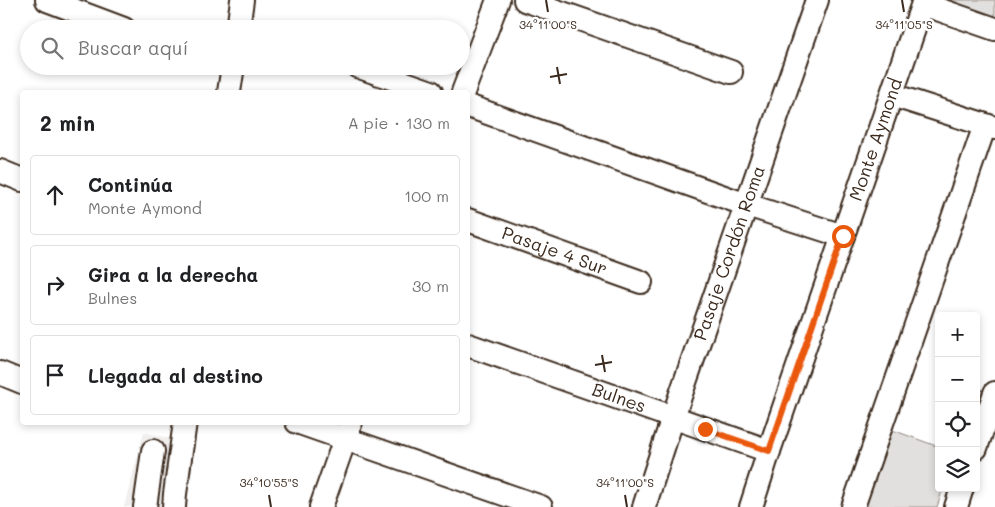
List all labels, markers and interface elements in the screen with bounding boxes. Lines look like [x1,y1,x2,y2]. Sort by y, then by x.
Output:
text: 34°11'00"S [519,16,577,32]
text: 34°11'05"S [875,16,933,32]
search box [20,20,470,75]
icon: search [38,34,66,62]
text: Buscar aquí [78,35,188,60]
street label: Monte Aymond [843,75,907,204]
text: 2 min [40,109,95,136]
text: A pie · 130 m [348,112,450,133]
street label: Pasaje Cordón Roma [687,162,770,343]
text: Continúa [88,172,173,197]
icon: ahead [41,181,69,209]
text: 100 m [404,185,449,206]
text: Monte Aymond [88,197,202,218]
street label: Pasaje 4 Sur [499,220,611,280]
route start [832,225,855,248]
text: Gira a la derecha [88,262,258,287]
icon: right [41,271,69,299]
text: 30 m [412,275,449,296]
text: Bulnes [88,287,137,308]
map controls [935,312,980,492]
button: + [935,312,980,357]
button: − [935,357,980,402]
icon: arrive [41,361,69,389]
text: Llegada al destino [88,363,263,388]
street label: Bulnes [589,377,649,418]
button: locate [935,402,980,447]
route end [694,418,717,441]
button: layers [935,447,980,492]
text: 34°10'55"S [239,474,299,490]
text: 34°11'00"S [596,474,654,490]

